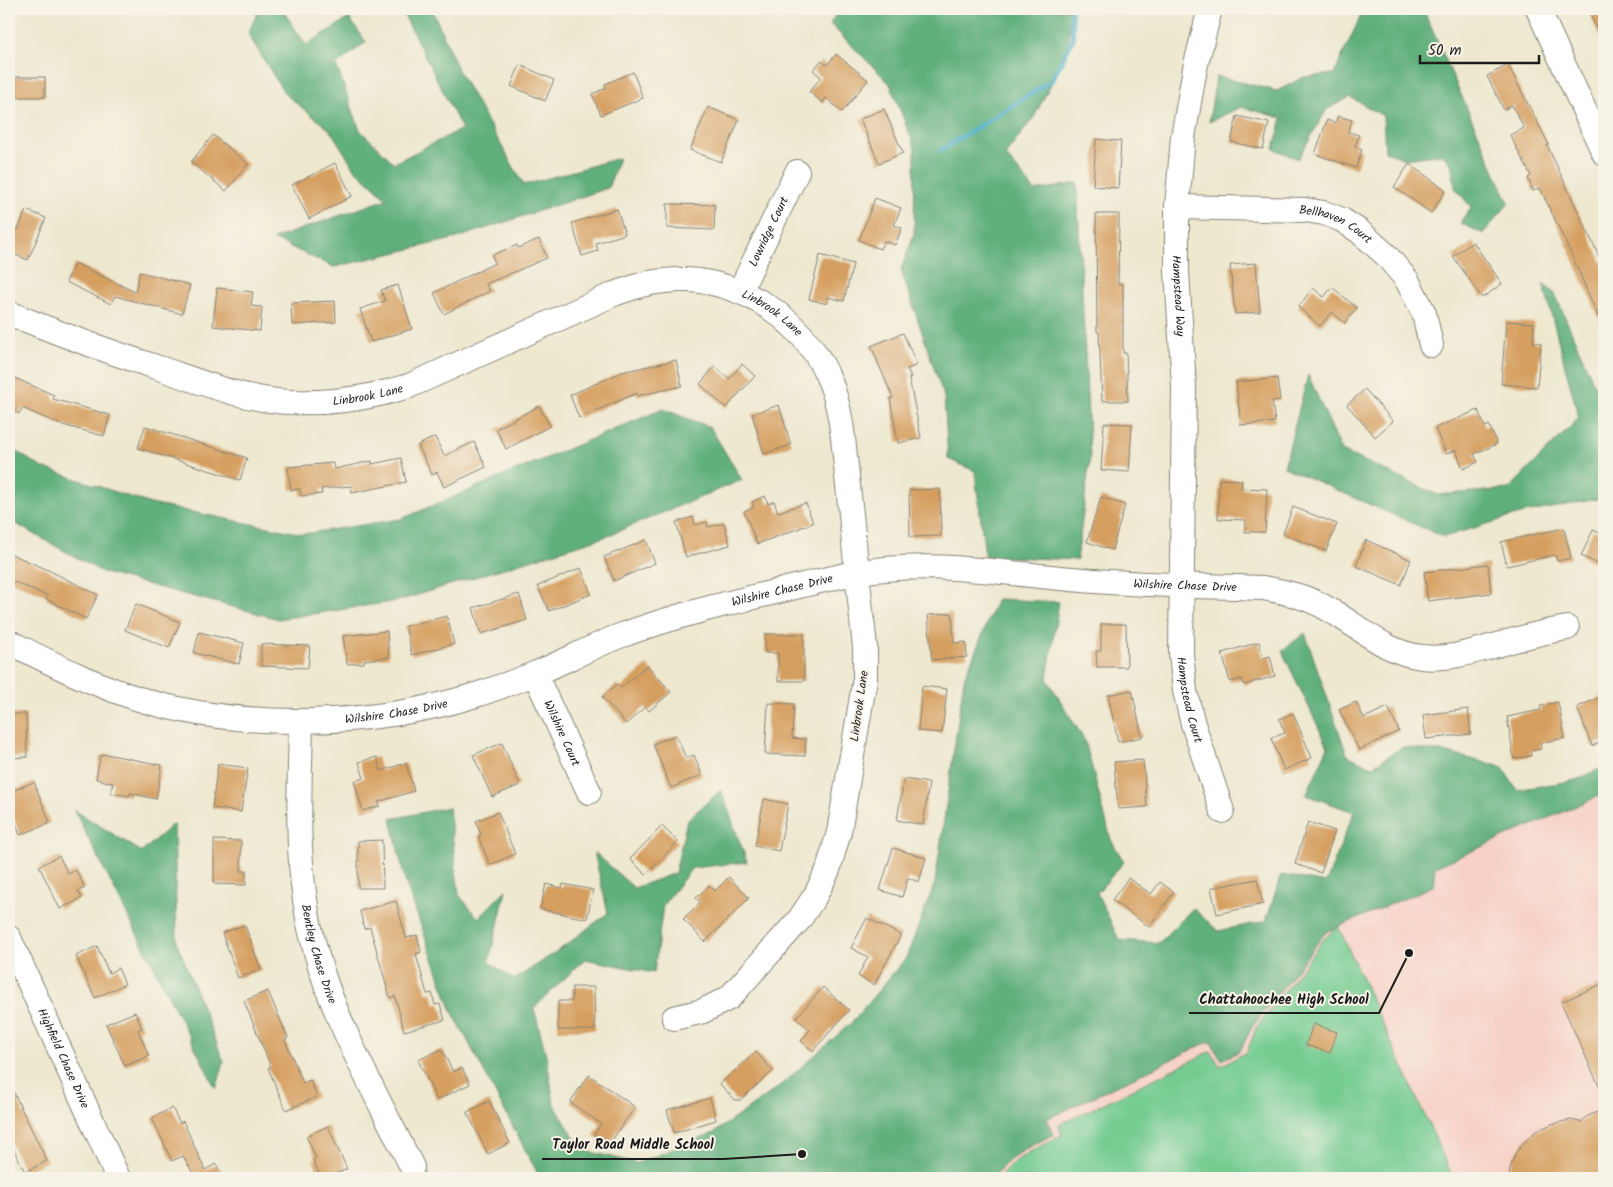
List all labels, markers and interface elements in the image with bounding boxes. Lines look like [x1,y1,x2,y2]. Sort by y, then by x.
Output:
scale bar [1420,32,1539,64]
text: 50 m [1428,39,1462,63]
street label: Lowridge Court [744,193,794,270]
street label: Bellhaven Court [1299,201,1377,249]
street label: Hampstead Way [1167,255,1190,337]
street label: Linbrook Lane [739,285,807,342]
street label: Linbrook Lane [332,379,406,411]
street label: Wilshire Chase Drive [730,569,835,612]
street label: Wilshire Chase Drive [1133,574,1238,597]
street label: Hampstead Court [1171,656,1208,746]
street label: Linbrook Lane [845,669,874,743]
street label: Wilshire Chase Drive [344,694,450,729]
street label: Wilshire Court [538,697,585,770]
street label: Bentley Chase Drive [296,903,342,1007]
callout: Chattahoochee High School [1189,984,1379,1013]
text: Chattahoochee High School [1199,989,1369,1011]
street label: Highfield Chase Drive [32,1005,94,1112]
callout: Taylor Road Middle School [542,1130,724,1159]
text: Taylor Road Middle School [552,1134,714,1156]

